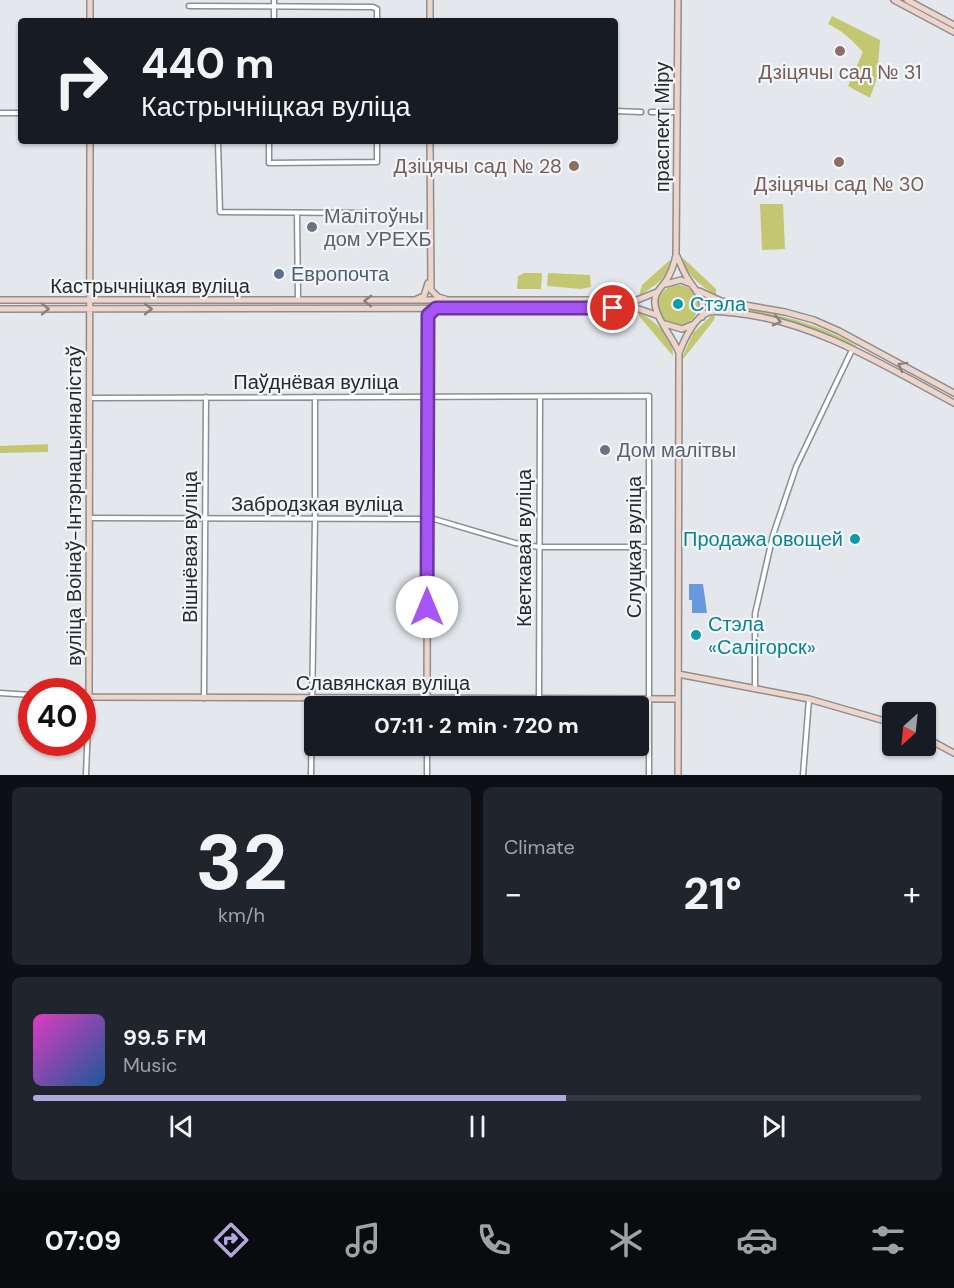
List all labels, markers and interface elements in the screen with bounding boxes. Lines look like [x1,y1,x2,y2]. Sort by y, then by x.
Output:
text: 440 m [141,36,275,91]
icon: right [42,42,120,120]
marker: Дзіцячы сад № 31 [833,44,847,58]
place label: Дзіцячы сад № 31 [759,59,921,85]
street label: праспект Міру [649,62,675,192]
text: Кастрычніцкая вуліца [141,89,411,124]
place label: Дзіцячы сад № 28 [394,153,562,179]
marker: Дзіцячы сад № 30 [832,155,846,169]
marker: Дзіцячы сад № 28 [567,159,581,173]
place label: Дзіцячы сад № 30 [754,171,924,197]
place label: Малітоўны дом УРЕХБ [324,203,432,252]
marker: Малітоўны дом УРЕХБ [305,220,319,234]
place label: Европочта [291,261,390,287]
marker: Европочта [272,267,286,281]
street label: Кастрычніцкая вуліца [50,273,251,299]
pin [587,282,638,333]
icon: arrive [596,291,629,324]
place label: Стэла [690,291,747,317]
one-way arrow [364,295,373,307]
marker: Стэла [671,297,685,311]
one-way arrow [40,303,49,315]
one-way arrow [143,303,152,315]
one-way arrow [772,313,782,326]
street label: вуліца Воінаў-Інтэрнацыяналістаў [61,346,87,666]
one-way arrow [898,362,909,373]
street label: Паўднёвая вуліца [233,369,400,395]
place label: Дом малітвы [617,437,736,463]
marker: Дом малітвы [598,443,612,457]
street label: Кветкавая вуліца [511,468,537,627]
street label: Вішнёвая вуліца [177,470,203,623]
street label: Слуцкая вуліца [621,475,647,618]
street label: Забродзкая вуліца [231,491,404,517]
place label: Продажа овощей [683,526,843,552]
marker: Продажа овощей [848,532,862,546]
position arrow [395,575,459,639]
place label: Стэла «Салігорск» [708,611,816,660]
marker: Стэла «Салігорск» [689,628,703,642]
street label: Славянская вуліца [296,670,471,696]
speed limit sign: 40 [18,678,96,756]
north arrow [882,702,936,756]
map controls [882,702,936,756]
text: 07:11 · 2 min · 720 m [374,711,579,740]
text: 32 [195,812,288,913]
text: Climate [504,834,575,860]
text: 21° [683,864,742,923]
text: − [504,872,522,915]
text: + [903,872,921,915]
text: km/h [218,902,265,928]
text: 99.5 FM [123,1023,206,1052]
text: Music [123,1052,178,1078]
icon: previous [165,1110,198,1143]
icon: pause [461,1110,494,1143]
icon: next [757,1110,790,1143]
icon: directions [210,1219,252,1261]
icon: music [342,1219,384,1261]
icon: phone [473,1219,515,1261]
icon: climate [605,1219,647,1261]
icon: car [736,1219,778,1261]
icon: filters [867,1219,909,1261]
text: 07:09 [45,1223,121,1258]

